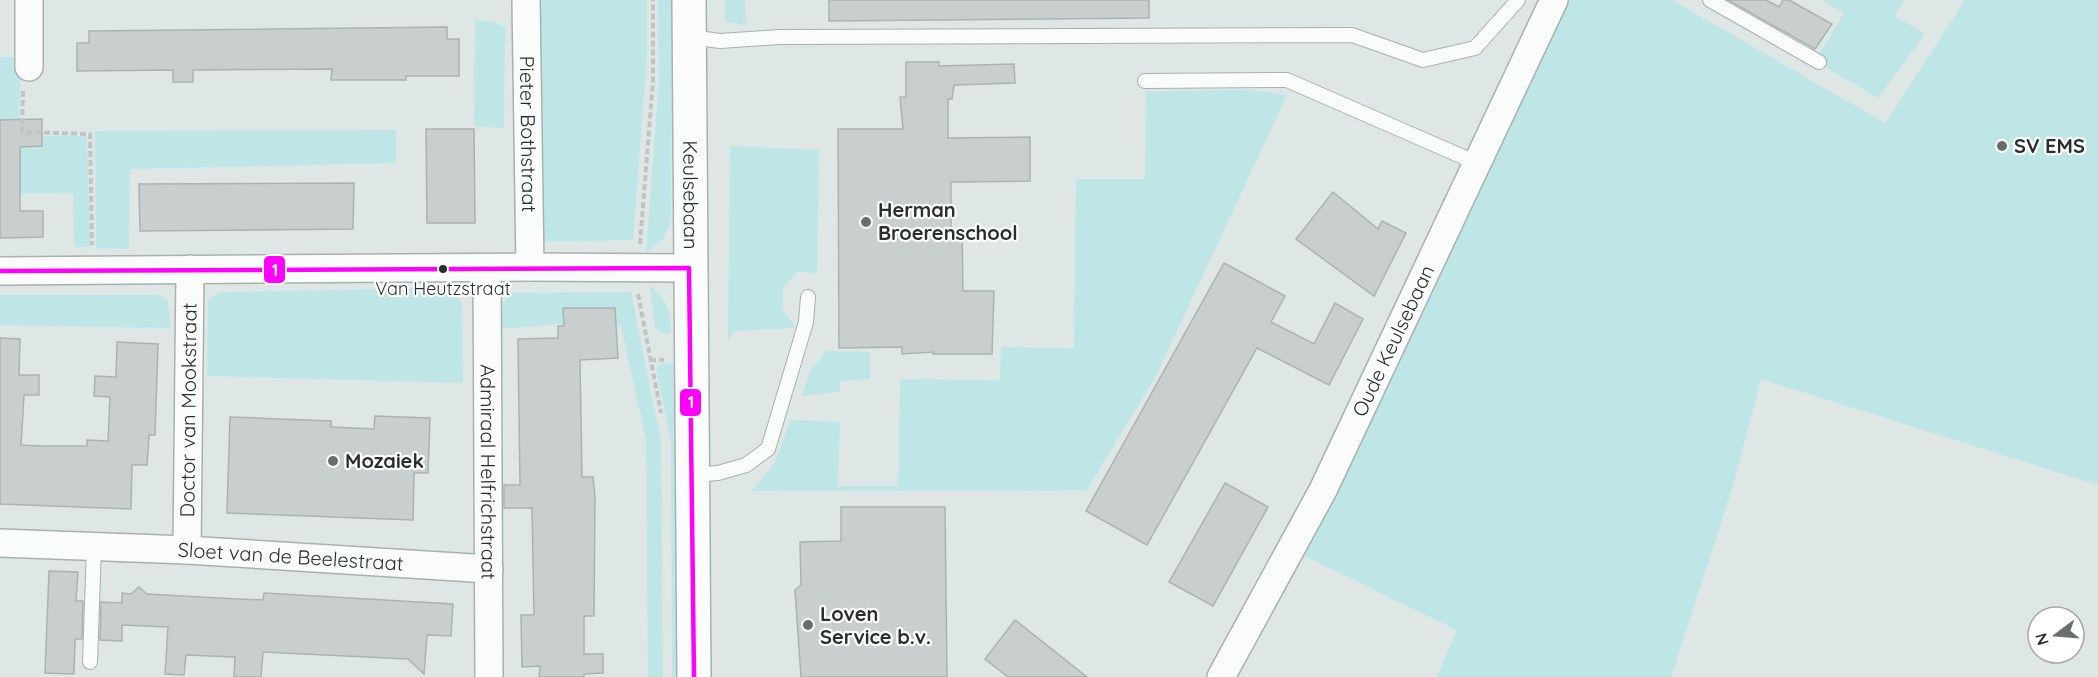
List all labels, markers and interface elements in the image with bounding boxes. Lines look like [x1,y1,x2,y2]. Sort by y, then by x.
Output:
street label: Pieter Bothstraat [515,55,542,213]
place label: SV EMS [2014,133,2085,158]
marker: SV EMS [1995,139,2009,153]
street label: Keulsebaan [678,140,704,250]
place label: Herman Broerenschool [878,197,1018,245]
marker: Herman Broerenschool [859,215,873,229]
line badge: 1 [263,255,286,284]
text: 1 [272,260,278,280]
street label: Oude Keulsebaan [1346,261,1439,420]
marker: Van Heutzstraat [437,263,449,275]
place label: Van Heutzstraat [375,277,511,300]
street label: Doctor van Mookstraat [174,302,202,518]
street label: Admiraal Helfrichstraat [475,364,502,580]
line badge: 1 [679,388,702,417]
text: 1 [688,392,694,412]
place label: Mozaiek [345,448,424,473]
marker: Mozaiek [326,454,340,468]
street label: Sloet van de Beelestraat [177,537,405,576]
place label: Loven Service b.v. [820,601,931,649]
north arrow [2026,605,2086,665]
marker: Loven Service b.v. [801,618,815,632]
text: N [2030,631,2053,648]

